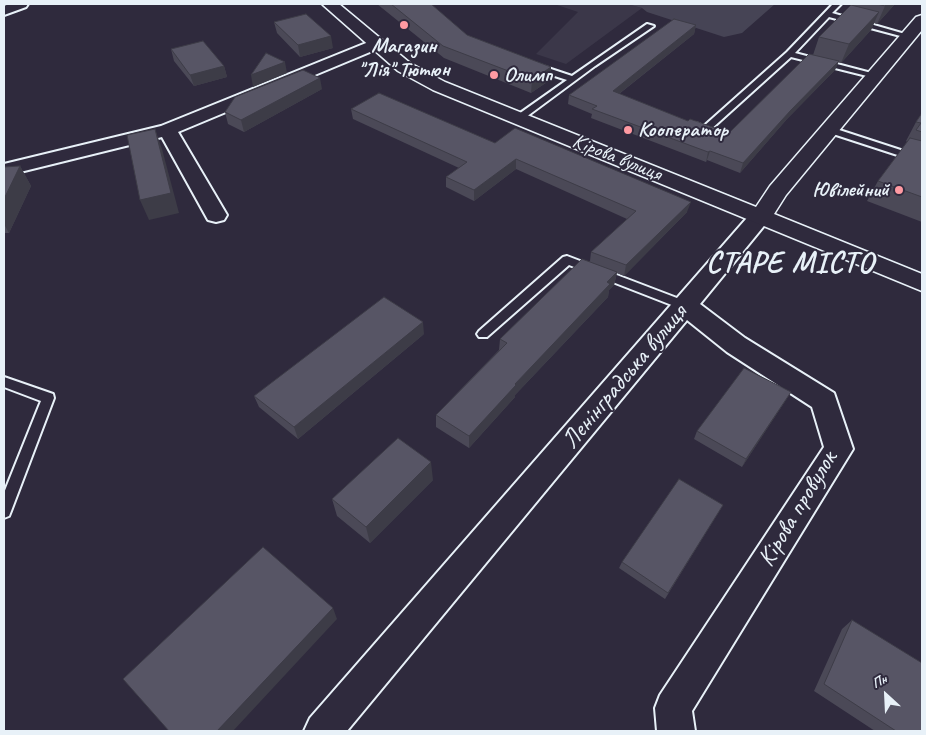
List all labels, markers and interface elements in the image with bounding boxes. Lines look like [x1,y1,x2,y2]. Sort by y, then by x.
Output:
marker: Магазин "Лія" Тютюн [398,19,410,31]
place label: Магазин "Лія" Тютюн [358,33,450,83]
place label: Олимп [504,62,552,88]
marker: Олимп [488,69,500,81]
place label: Кооператор [638,117,728,143]
marker: Кооператор [622,124,634,136]
street label: Кірова вулиця [569,129,665,187]
place label: Ювілейний [812,177,889,203]
marker: Ювілейний [893,184,905,196]
district label: СТАРЕ МІСТО [701,246,879,282]
street label: Ленінградська вулиця [556,299,694,455]
street label: Кірова провулок [752,446,844,572]
north arrow [861,670,911,720]
text: Пн [869,670,890,692]

